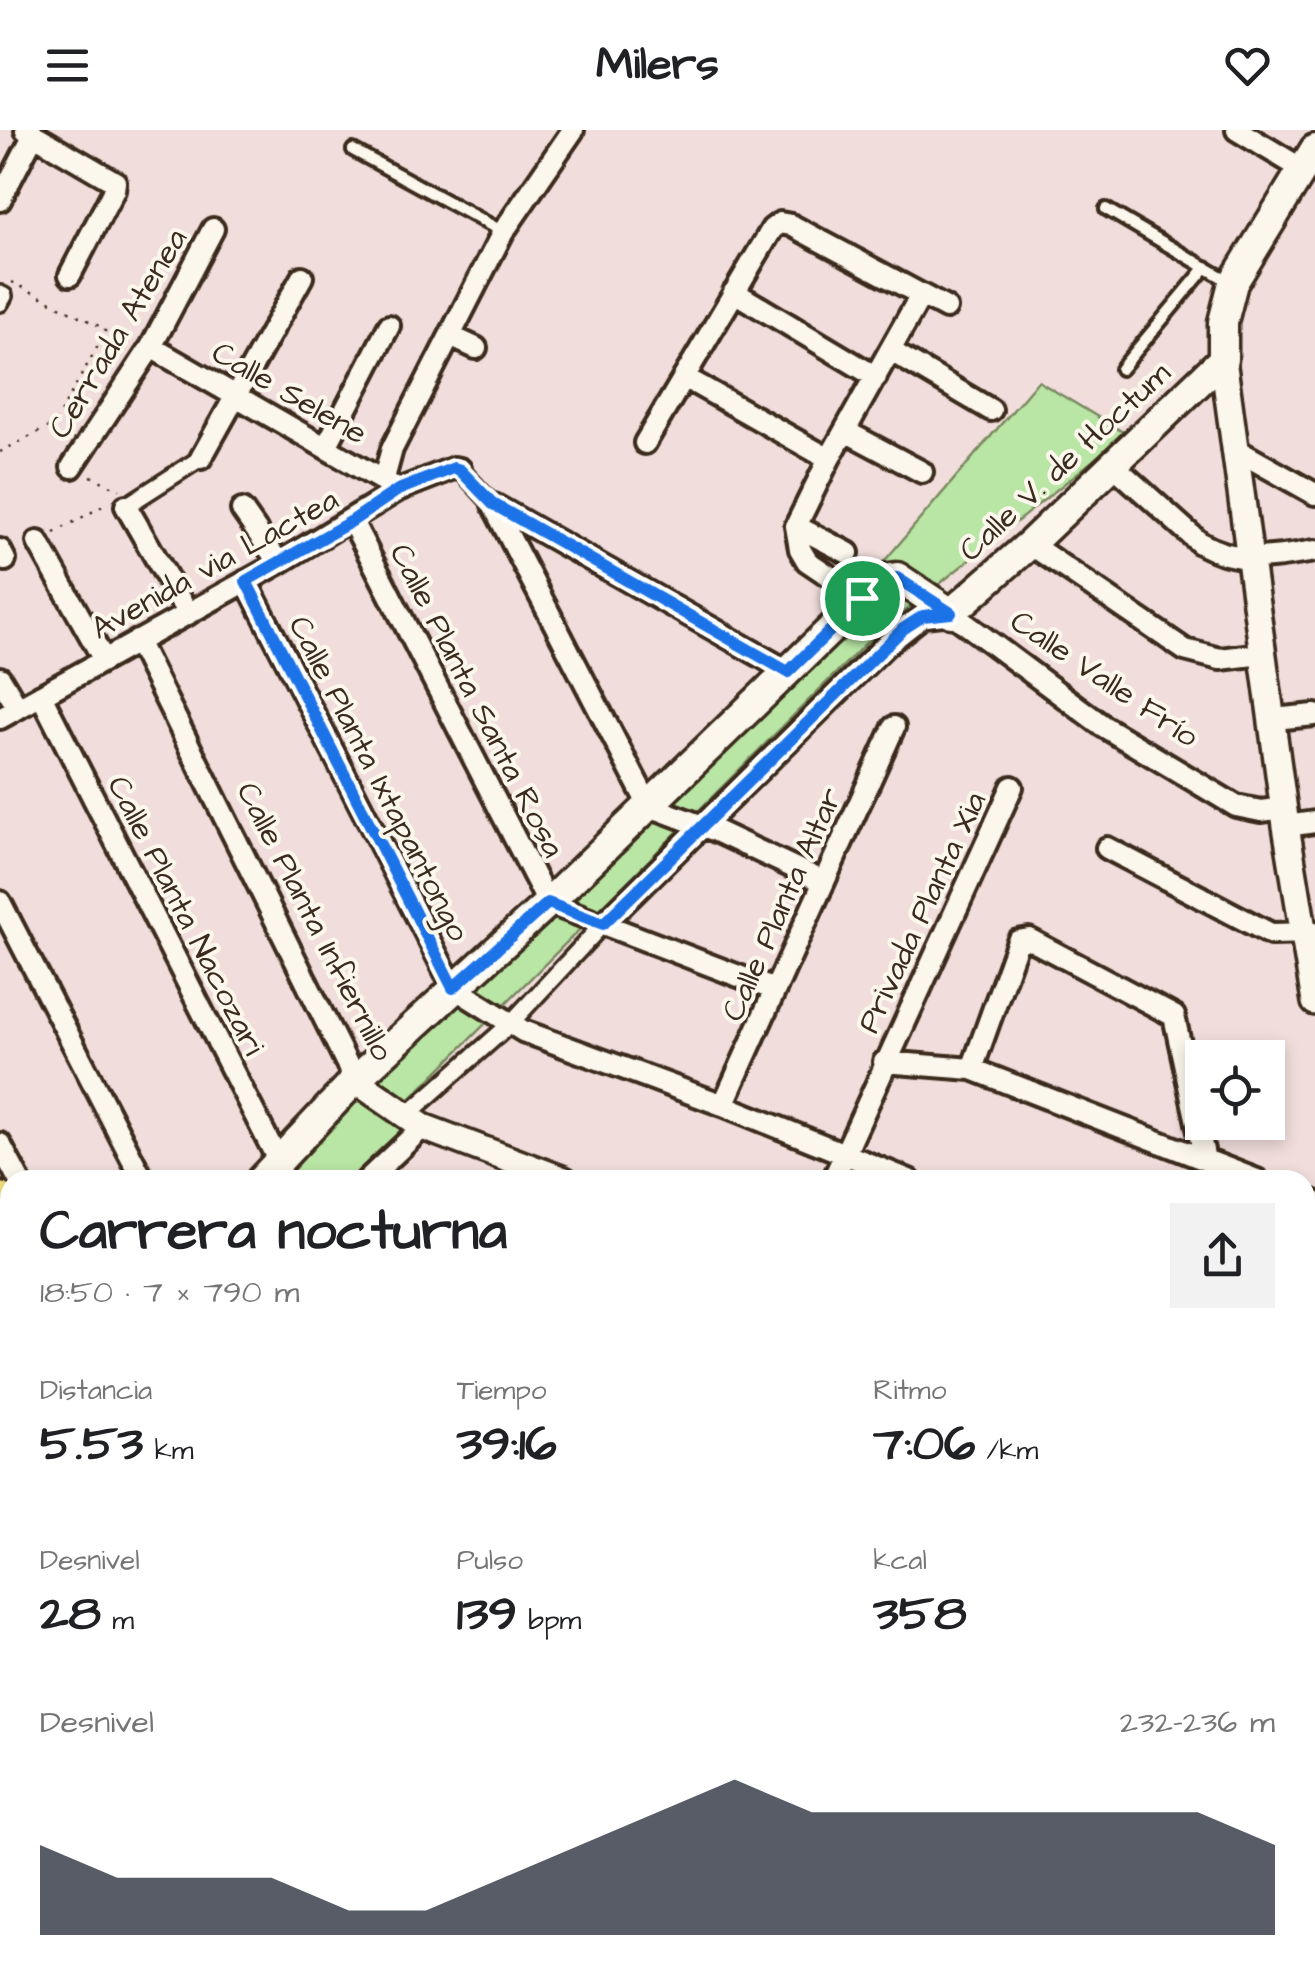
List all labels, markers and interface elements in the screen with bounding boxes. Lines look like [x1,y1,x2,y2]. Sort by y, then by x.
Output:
text: Milers [596,34,719,96]
icon: menu [40,38,95,93]
icon: heart [1220,38,1275,93]
street label: Cerrada Atenea [38,220,199,447]
street label: Calle Selene [203,331,375,456]
street label: Calle V. de Hoctum [949,352,1181,572]
street label: Avenida via Lactea [83,478,347,651]
street label: Calle Planta Santa Rosa [378,536,575,865]
pin [820,556,905,641]
icon: arrive [835,571,890,626]
street label: Calle Valle Frío [1001,600,1207,759]
street label: Calle Planta Ixtapantongo [277,608,480,949]
street label: Calle Planta Nacozari [96,768,276,1063]
street label: Calle Planta Infiernillo [225,775,404,1069]
street label: Calle Planta Altar [711,780,854,1029]
street label: Privada Planta Xia [847,785,998,1041]
map controls [1185,1040,1285,1140]
button: locate [1185,1040,1285,1140]
text: Carrera nocturna [40,1194,507,1270]
button: share [1170,1203,1275,1308]
text: 18:50 · 7 × 790 m [40,1270,299,1315]
text: Distancia [40,1371,152,1410]
text: Tiempo [457,1371,547,1410]
text: Ritmo [873,1371,946,1410]
text: 5.53 [40,1410,143,1479]
text: 39:16 [457,1410,557,1479]
text: 7:06 [873,1410,975,1479]
text: km [143,1431,193,1470]
text: /km [975,1431,1038,1470]
text: Desnivel [40,1541,140,1580]
text: Pulso [457,1541,523,1580]
text: kcal [873,1541,927,1580]
text: 28 [40,1580,101,1649]
text: 139 [457,1580,517,1649]
text: 358 [873,1580,967,1649]
text: m [101,1601,134,1640]
text: bpm [517,1601,581,1640]
text: Desnivel [40,1700,154,1745]
text: 232–236 m [1120,1700,1275,1745]

